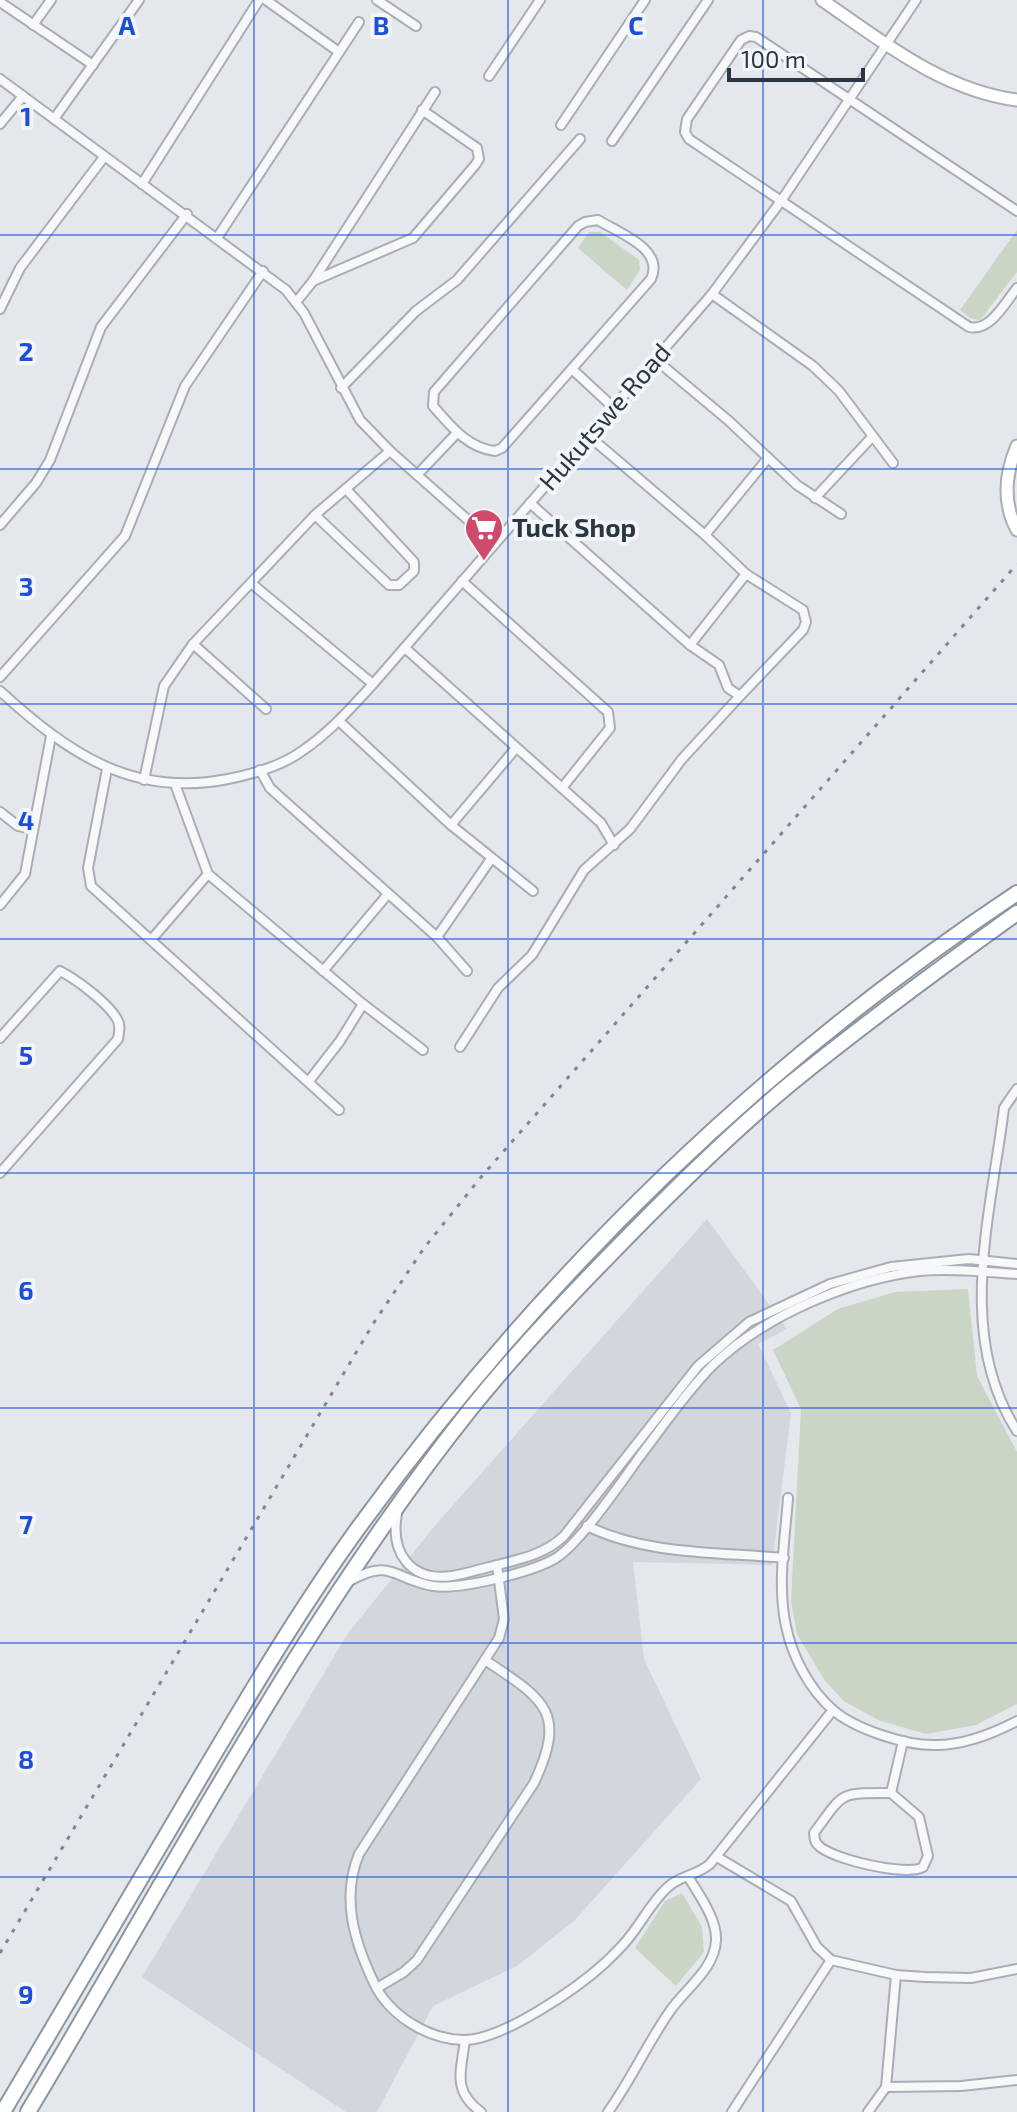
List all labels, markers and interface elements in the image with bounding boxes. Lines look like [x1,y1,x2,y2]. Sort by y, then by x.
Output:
text: A [119,9,136,40]
text: B [373,9,389,40]
text: C [628,9,644,40]
scale bar [729,32,863,82]
text: 100 m [741,44,806,73]
text: 1 [20,100,32,131]
text: 2 [18,335,34,366]
street label: Hukutswe Road [532,336,676,496]
supermarket icon: Tuck Shop [463,507,505,562]
place label: Tuck Shop [512,511,636,542]
text: 3 [19,570,33,601]
text: 4 [18,804,34,835]
text: 5 [19,1039,33,1070]
text: 6 [18,1274,34,1305]
text: 7 [19,1508,33,1539]
text: 8 [18,1743,34,1774]
text: 9 [18,1978,34,2009]

